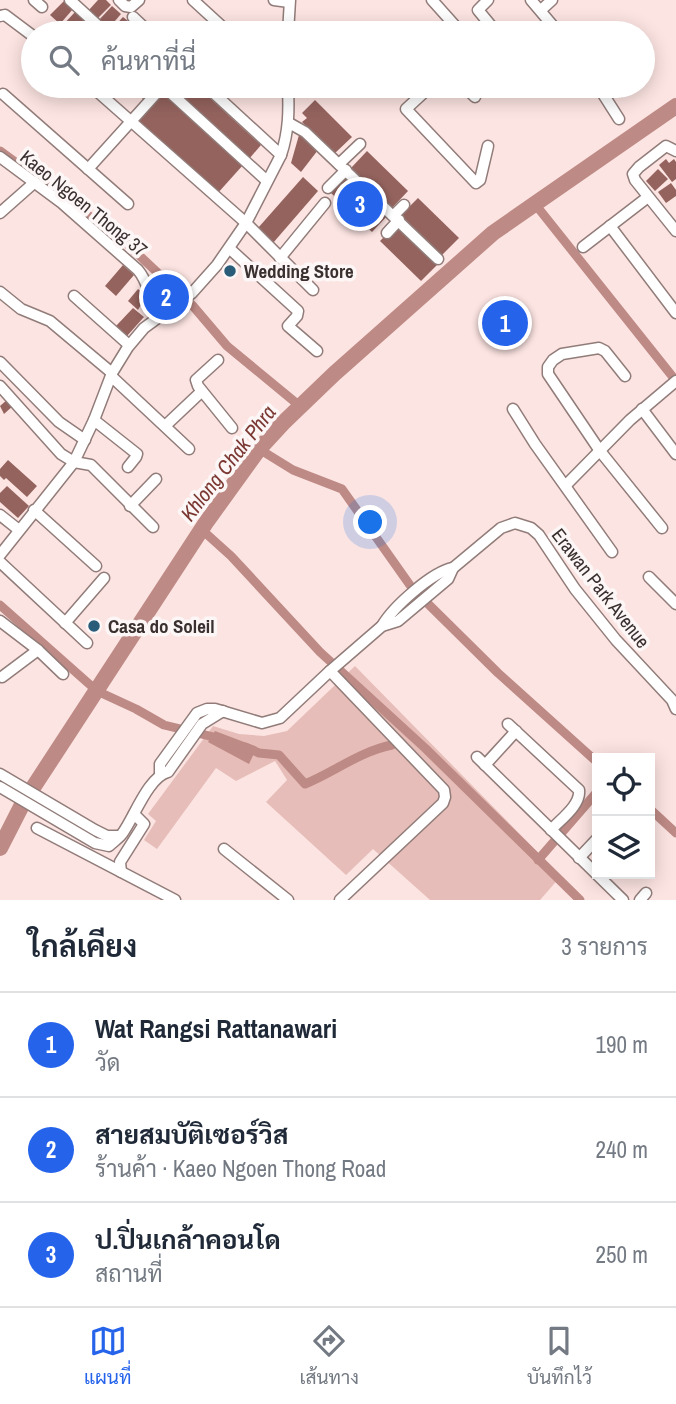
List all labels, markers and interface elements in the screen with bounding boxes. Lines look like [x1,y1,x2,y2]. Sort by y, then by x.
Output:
search box [21,21,655,98]
icon: search [45,41,83,79]
text: ค้นหาที่นี่ [101,43,196,78]
street label: Kaeo Ngoen Thong 37 [15,144,153,263]
pin: 3 [337,178,383,230]
place label: Wedding Store [244,258,354,284]
marker: Wedding Store [222,263,238,279]
pin: 2 [143,271,189,323]
pin: 1 [482,297,528,349]
water label: Khlong Chak Phra [174,399,282,527]
your location [353,505,387,539]
street label: Erawan Park Avenue [546,523,656,653]
place label: Casa do Soleil [108,613,215,639]
marker: Casa do Soleil [86,618,102,634]
map controls [592,753,655,879]
button: locate [592,753,655,816]
button: layers [592,816,655,879]
text: ใกล้เคียง [28,926,137,966]
text: 3 รายการ [561,931,648,962]
text: Wat Rangsi Rattanawari [95,1011,337,1046]
text: 1 [46,1029,56,1060]
text: 190 m [596,1029,648,1060]
text: วัด [95,1047,120,1078]
text: สายสมบัติเซอร์วิส [95,1117,288,1152]
text: 2 [46,1134,56,1165]
text: 240 m [596,1134,648,1165]
text: ร้านค้า · Kaeo Ngoen Thong Road [95,1153,386,1184]
text: ป.ปิ่นเกล้าคอนโด [95,1222,281,1257]
text: 3 [46,1239,56,1270]
text: 250 m [596,1239,648,1270]
text: สถานที่ [95,1258,163,1289]
tab: แผนที่ [84,1322,131,1390]
tab: เส้นทาง [300,1322,359,1390]
tab: บันทึกไว้ [527,1322,592,1390]

